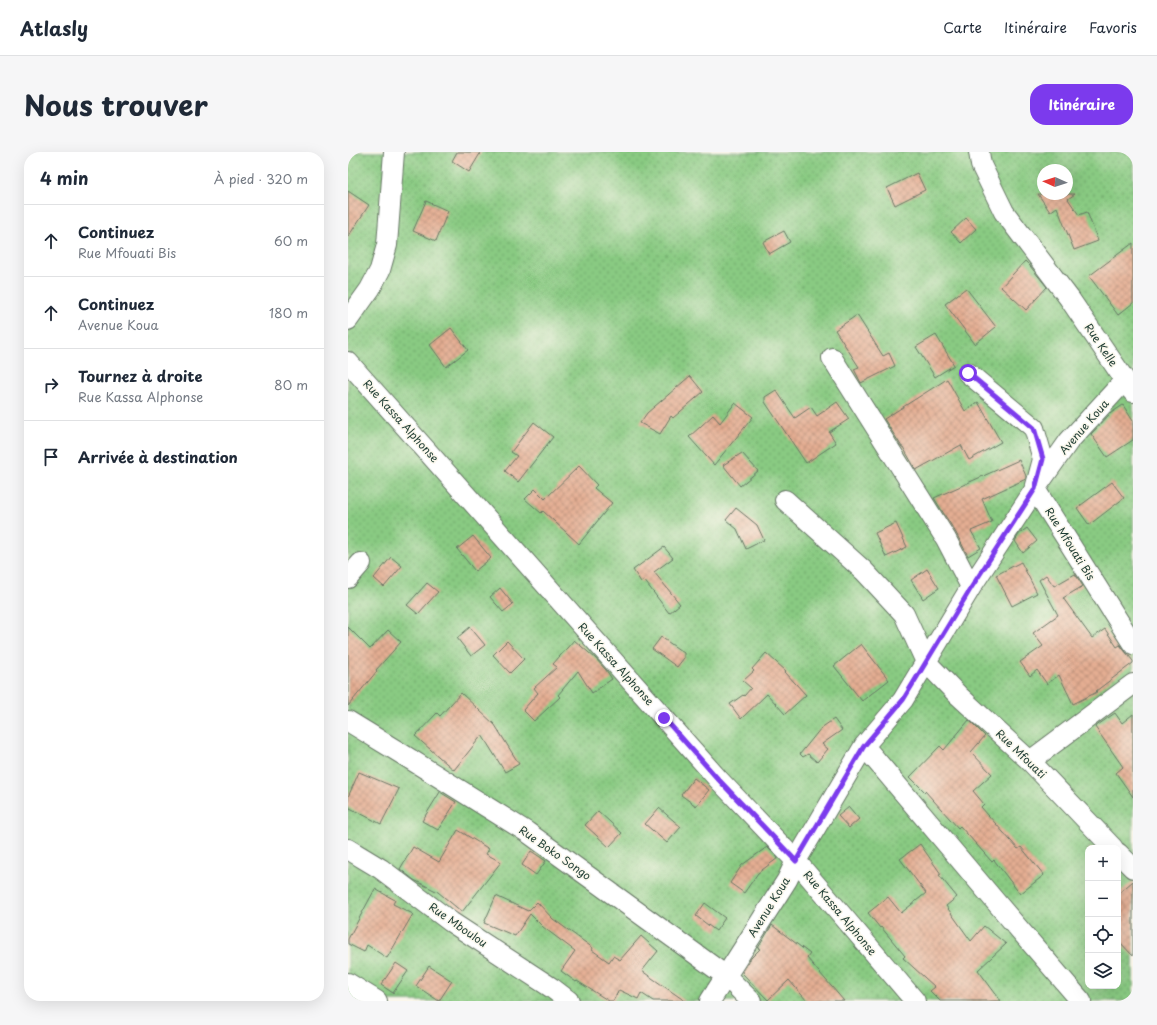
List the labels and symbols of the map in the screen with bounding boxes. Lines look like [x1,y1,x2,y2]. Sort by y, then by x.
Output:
north arrow [1037,164,1073,200]
street label: Rue Kelle [1081,320,1122,370]
route start [959,364,977,382]
street label: Rue Kassa Alphonse [360,376,443,466]
street label: Avenue Koua [1055,395,1113,458]
street label: Rue Mfouati Bis [1041,504,1100,583]
street label: Rue Kassa Alphonse [575,619,658,709]
route end [655,709,673,727]
street label: Rue Mfouati [992,725,1050,782]
street label: Rue Boko Songo [516,821,595,884]
street label: Rue Kassa Alphonse [800,867,881,959]
street label: Avenue Koua [743,873,794,940]
street label: Rue Mboulou [426,898,491,951]

